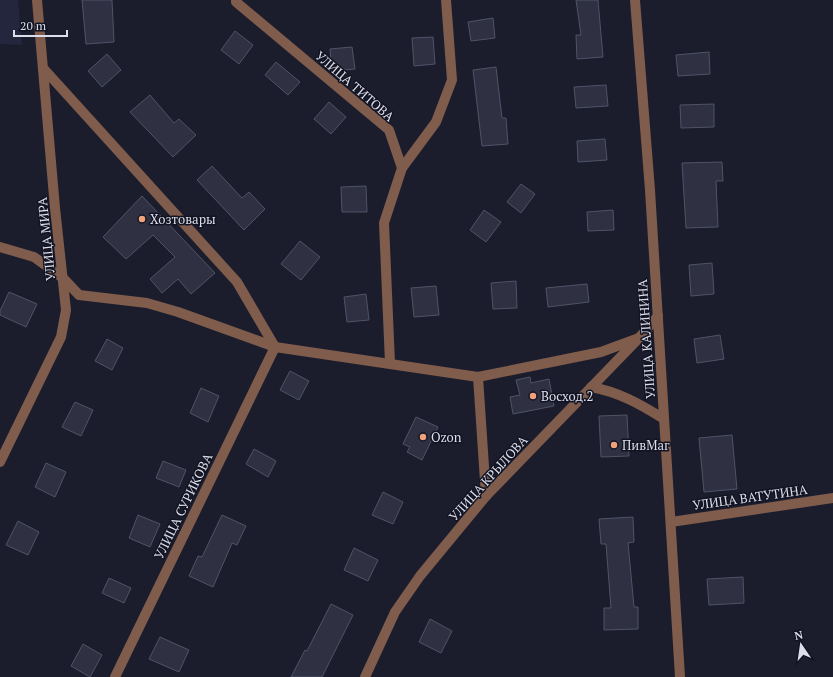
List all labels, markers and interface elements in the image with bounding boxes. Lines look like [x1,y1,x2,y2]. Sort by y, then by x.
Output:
scale bar [14,12,67,38]
text: 20 m [20,18,47,33]
street label: УЛИЦА ТИТОВА [312,47,399,125]
street label: УЛИЦА МИРА [33,196,59,282]
place label: Хозтовары [150,210,216,228]
marker: Хозтовары [137,214,147,224]
street label: УЛИЦА КАЛИНИНА [633,278,659,399]
place label: Восход.2 [541,387,593,405]
marker: Восход.2 [528,391,538,401]
place label: Ozon [431,428,462,446]
street label: УЛИЦА КРЫЛОВА [445,431,531,525]
marker: Ozon [418,432,428,442]
place label: ПивМаг [622,436,670,454]
marker: ПивМаг [609,440,619,450]
street label: УЛИЦА СУРИКОВА [150,450,217,562]
street label: УЛИЦА ВАТУТИНА [691,480,809,514]
north arrow [781,625,821,665]
text: N [793,627,805,643]

